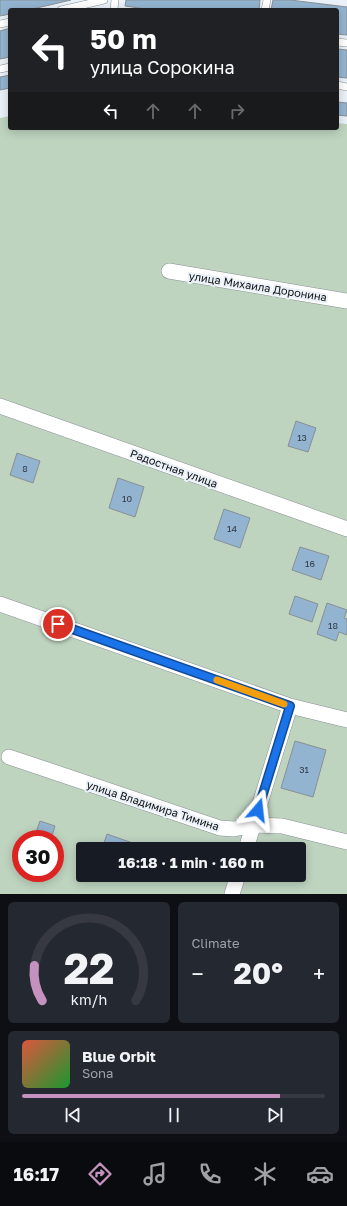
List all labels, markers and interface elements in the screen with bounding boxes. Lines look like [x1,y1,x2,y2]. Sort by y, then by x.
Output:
text: 50 m [90,22,157,55]
icon: left [24,24,76,76]
text: улица Сорокина [90,56,235,78]
icon: left [100,100,122,122]
icon: ahead [142,100,164,122]
icon: ahead [184,100,206,122]
icon: right [226,100,248,122]
street label: улица Михаила Доронина [188,269,328,303]
house number: 13 [297,432,307,443]
street label: Радостная улица [128,446,220,490]
house number: 8 [22,463,28,474]
house number: 10 [122,493,132,504]
house number: 14 [227,523,237,534]
house number: 16 [305,558,315,569]
pin [41,607,75,641]
icon: arrive [47,613,69,635]
house number: 18 [328,620,338,631]
house number: 31 [299,764,309,775]
street label: улица Владимира Тимина [85,777,221,833]
position arrow [237,789,279,831]
speed limit sign: 30 [12,830,64,882]
text: 16:18 · 1 min · 160 m [118,853,264,871]
text: Climate [192,935,239,951]
text: 22 [63,942,114,992]
text: 20° [234,955,283,991]
text: − [192,960,204,987]
text: + [313,960,325,987]
text: km/h [71,990,107,1007]
text: Blue Orbit [82,1047,156,1065]
text: Sona [82,1065,113,1081]
icon: previous [62,1104,84,1126]
icon: pause [163,1104,185,1126]
icon: next [264,1104,286,1126]
icon: directions [86,1160,114,1188]
icon: music [141,1160,169,1188]
icon: phone [196,1160,224,1188]
icon: climate [251,1160,279,1188]
icon: car [306,1160,334,1188]
text: 16:17 [13,1163,59,1185]

